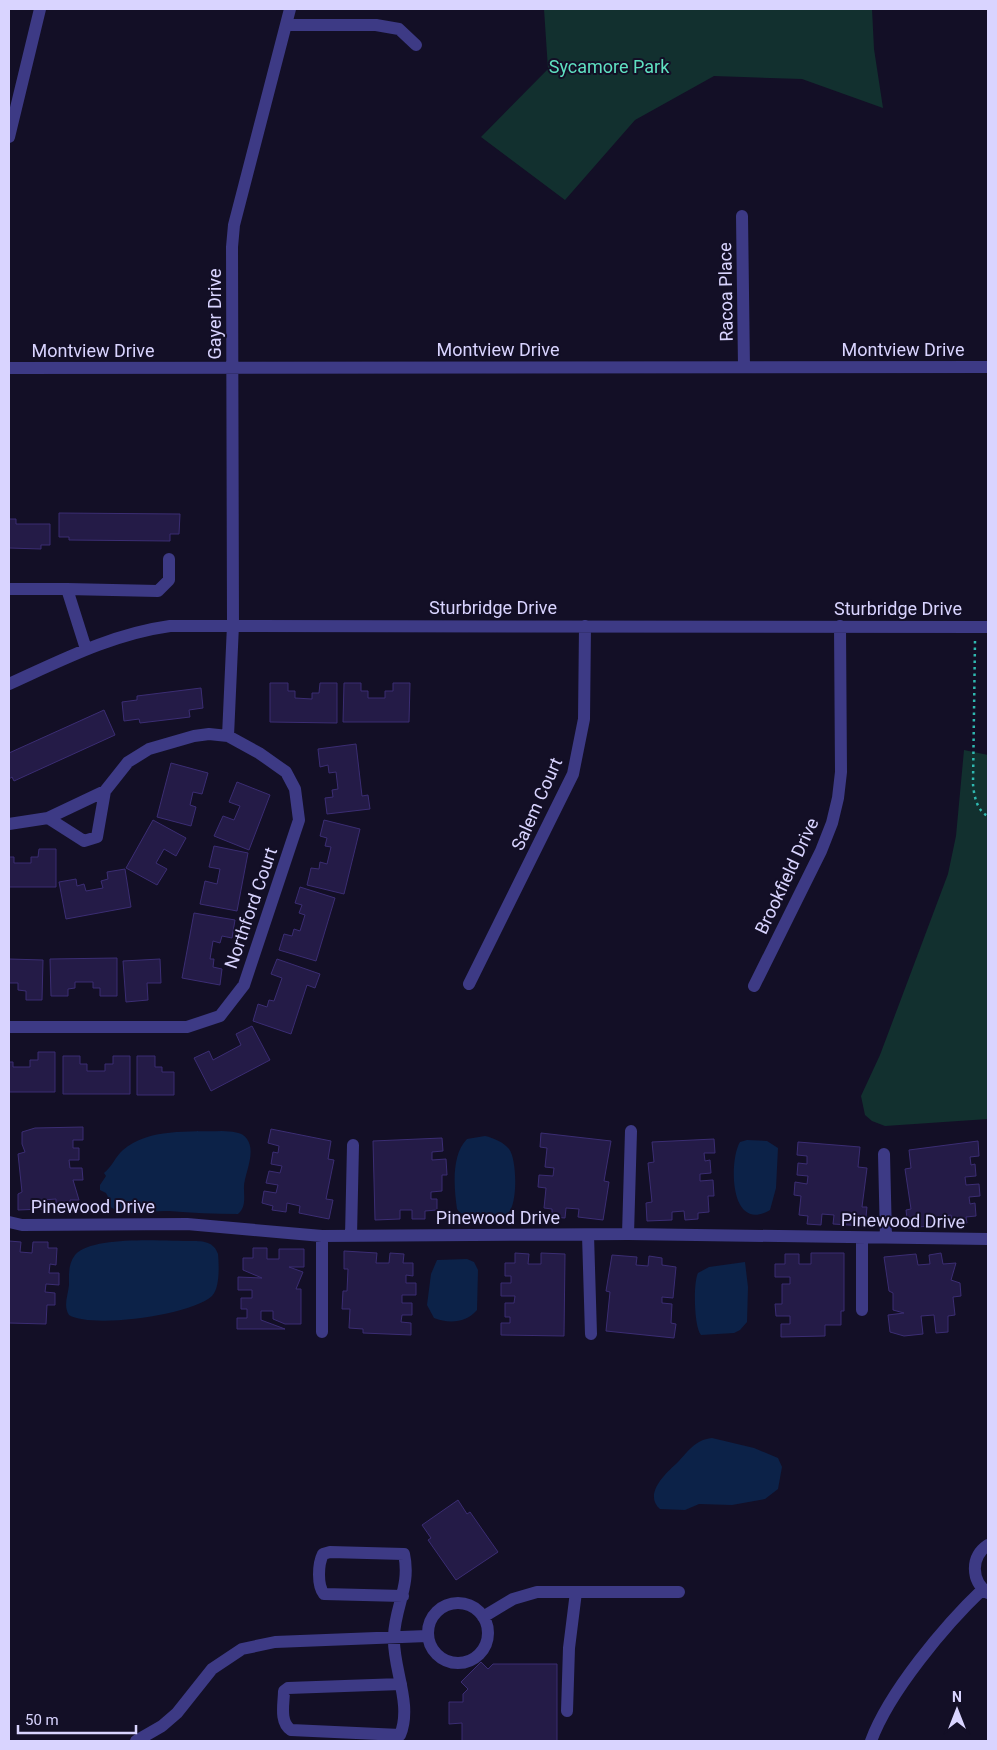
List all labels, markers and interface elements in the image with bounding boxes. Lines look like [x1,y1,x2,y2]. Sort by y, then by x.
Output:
park label: Sycamore Park [549,56,670,77]
street label: Racoa Place [714,242,737,342]
street label: Gayer Drive [204,269,225,359]
street label: Montview Drive [437,339,559,360]
street label: Montview Drive [842,339,964,360]
street label: Montview Drive [32,340,154,361]
street label: Sturbridge Drive [429,597,557,618]
street label: Sturbridge Drive [834,598,962,619]
street label: Salem Court [507,754,566,853]
street label: Brookfield Drive [750,814,823,937]
street label: Northford Court [220,844,281,971]
street label: Pinewood Drive [31,1196,155,1217]
street label: Pinewood Drive [436,1207,560,1228]
street label: Pinewood Drive [841,1209,965,1232]
north arrow [932,1685,982,1735]
text: N [952,1689,962,1705]
scale bar [18,1702,135,1734]
text: 50 m [25,1711,59,1729]

